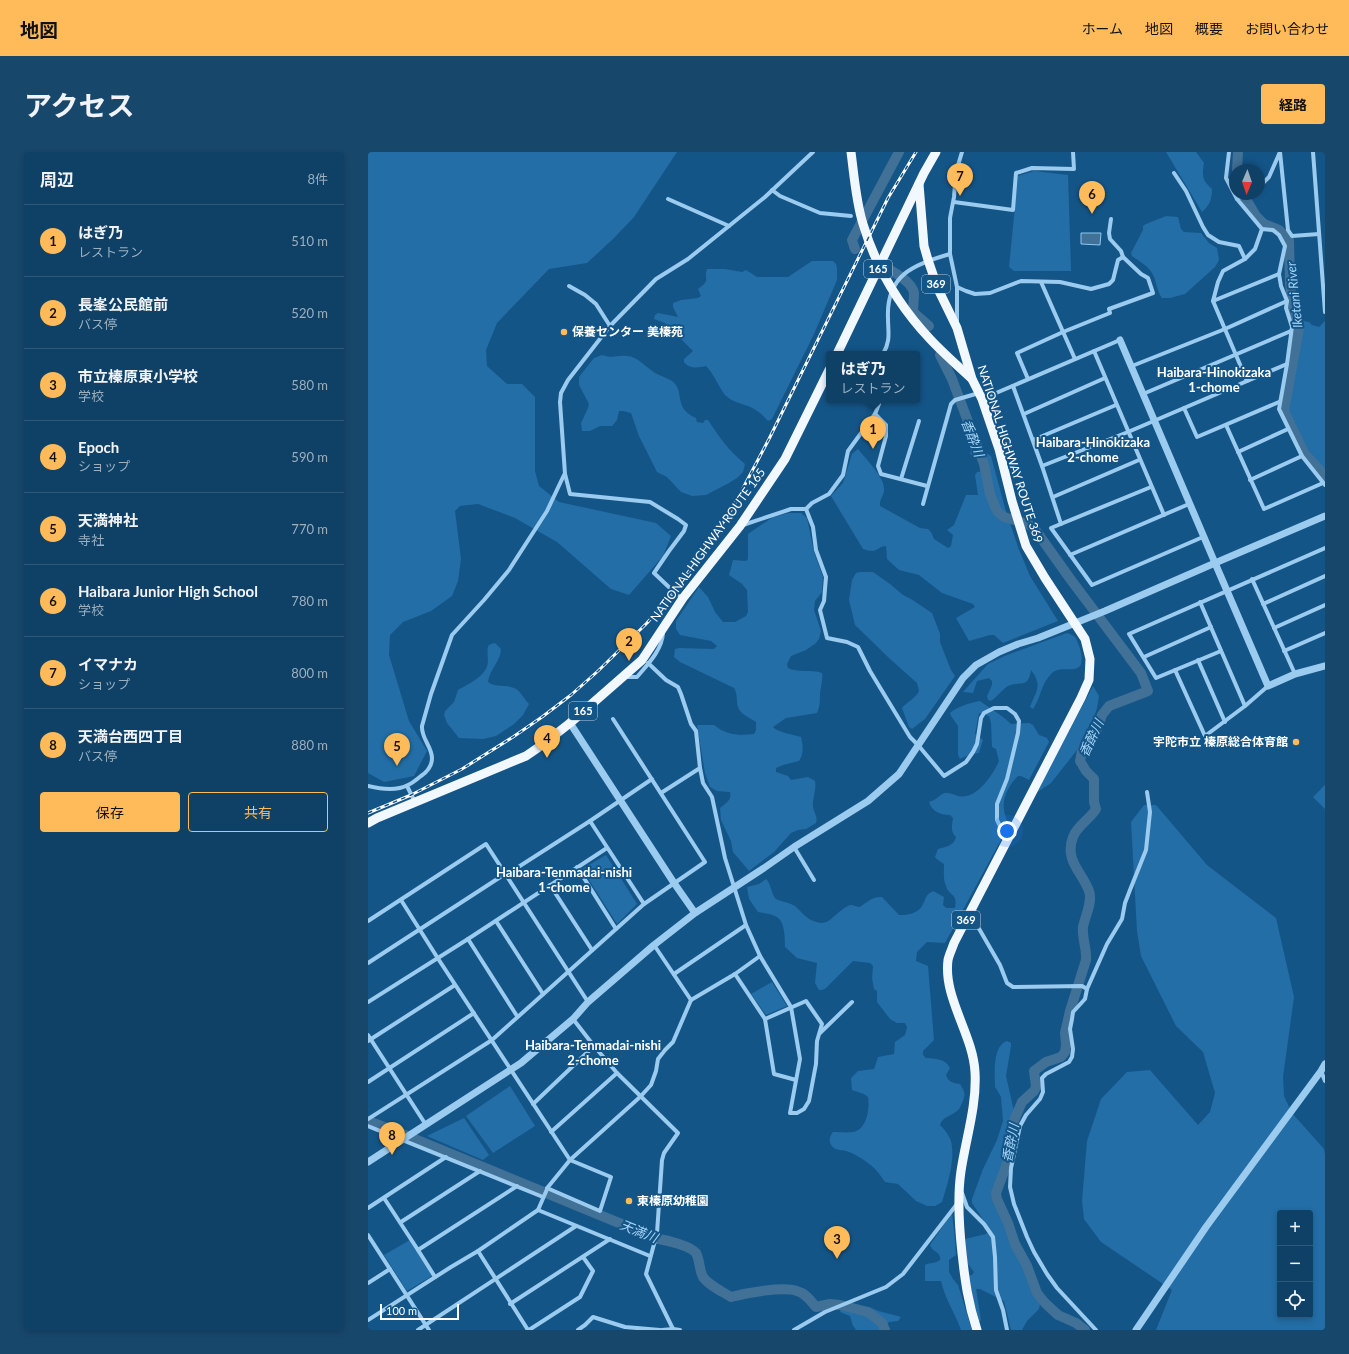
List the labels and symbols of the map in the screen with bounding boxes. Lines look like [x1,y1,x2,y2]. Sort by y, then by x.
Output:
pin: 7 [947,163,973,196]
north arrow [1229,164,1265,200]
pin: 6 [1079,181,1105,214]
road number: 165 [864,260,892,278]
water label: Iketani River [1283,260,1305,329]
road number: 369 [922,275,950,293]
place label: 保養センター 美榛苑 [572,324,683,339]
marker: 保養センター 美榛苑 [559,327,569,337]
street label: NATIONAL HIGHWAY ROUTE 369 [975,363,1046,545]
district label: Haibara-Hinokizaka 1-chome [1157,364,1271,395]
pin: 1 [860,416,886,449]
water label: 香酔川 [959,417,988,461]
district label: Haibara-Hinokizaka 2-chome [1036,434,1150,465]
street label: NATIONAL HIGHWAY ROUTE 165 [647,465,768,624]
pin: 2 [616,628,642,661]
road number: 165 [569,702,597,720]
water label: 香酔川 [1076,715,1107,759]
pin: 4 [534,725,560,758]
pin: 5 [384,733,410,766]
place label: 宇陀市立 榛原総合体育館 [1153,734,1288,749]
marker: 宇陀市立 榛原総合体育館 [1291,737,1301,747]
your location [997,821,1017,841]
district label: Haibara-Tenmadai-nishi 1-chome [496,864,632,895]
road number: 369 [952,911,980,929]
district label: Haibara-Tenmadai-nishi 2-chome [525,1037,661,1068]
water label: 香酔川 [998,1120,1022,1164]
pin: 8 [379,1122,405,1155]
place label: 東榛原幼稚園 [637,1193,709,1208]
marker: 東榛原幼稚園 [624,1196,634,1206]
water label: 天満川 [618,1216,662,1246]
pin: 3 [824,1226,850,1259]
scale bar [380,1302,459,1321]

